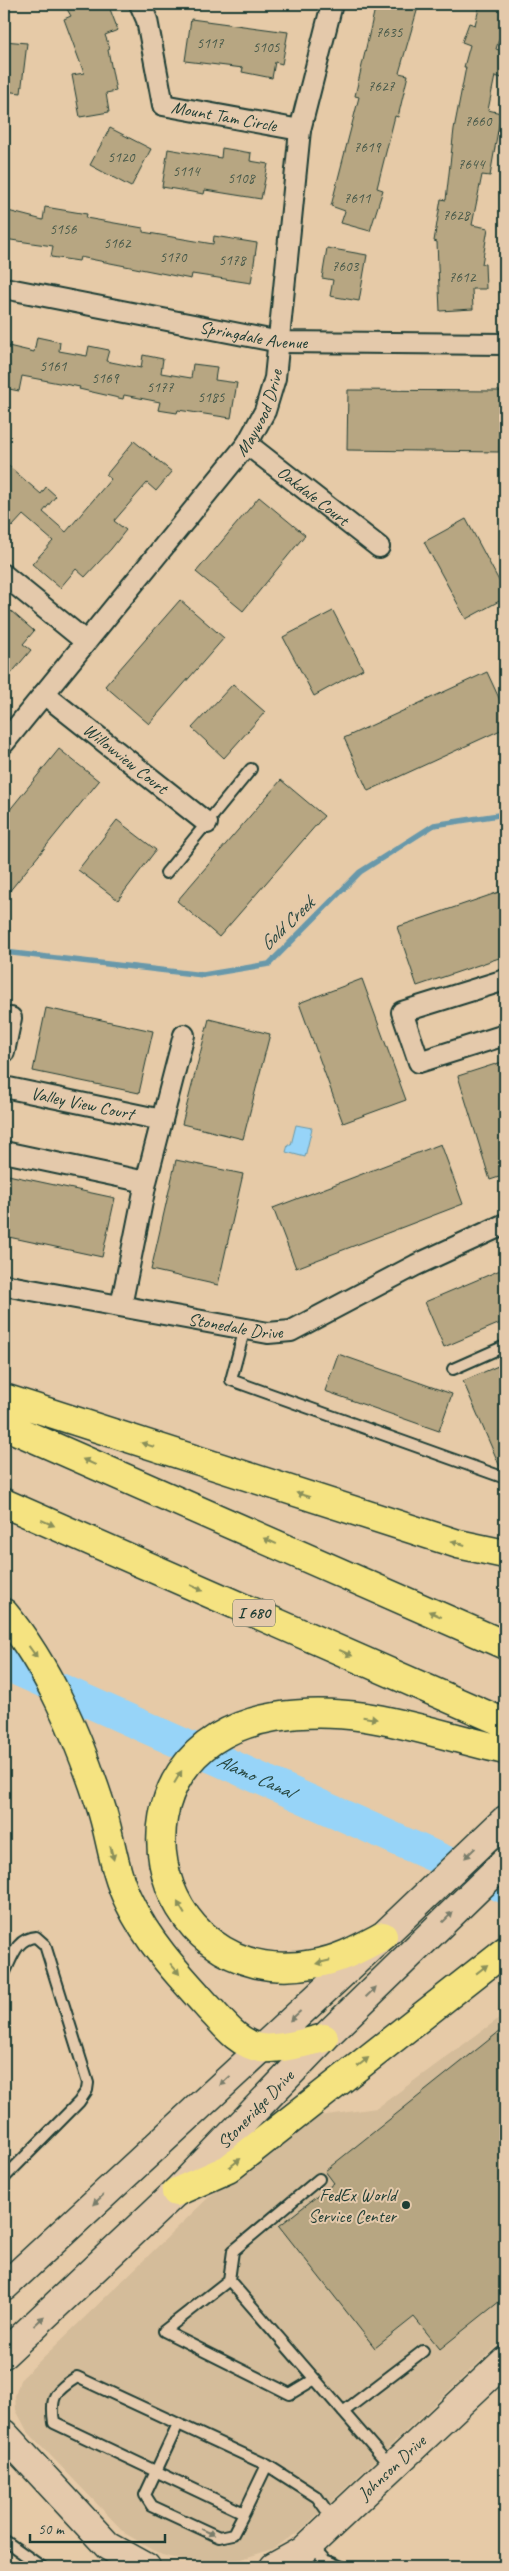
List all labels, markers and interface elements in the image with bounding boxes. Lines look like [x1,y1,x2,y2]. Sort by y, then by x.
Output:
house number: 7635 [375,23,404,42]
house number: 5117 [196,34,225,53]
house number: 5105 [252,38,281,57]
house number: 7627 [367,77,396,96]
street label: Mount Tam Circle [170,96,280,137]
house number: 7660 [464,112,493,131]
house number: 7619 [353,138,382,157]
house number: 5120 [107,148,136,167]
house number: 7644 [457,155,486,174]
house number: 5114 [172,162,201,181]
house number: 5108 [227,169,256,188]
house number: 7611 [343,189,372,208]
house number: 7628 [442,206,471,225]
house number: 5156 [49,220,78,239]
house number: 5162 [103,234,132,253]
house number: 5170 [159,248,188,267]
house number: 5178 [218,251,247,270]
house number: 7603 [331,257,360,276]
house number: 7612 [448,268,477,287]
street label: Springdale Avenue [198,316,308,353]
house number: 5161 [39,357,68,376]
street label: Maywood Drive [231,368,287,461]
house number: 5169 [91,369,120,388]
house number: 5177 [146,378,175,397]
house number: 5185 [197,388,226,407]
street label: Oakdale Court [273,461,355,532]
street label: Willowview Court [79,718,174,800]
water label: Gold Creek [255,890,321,956]
street label: Valley View Court [29,1082,139,1125]
street label: Stonedale Drive [186,1308,284,1344]
one-way arrow [140,1441,155,1449]
one-way arrow [82,1458,96,1466]
one-way arrow [295,1490,310,1498]
one-way arrow [41,1519,55,1527]
one-way arrow [263,1537,277,1545]
one-way arrow [450,1539,465,1547]
one-way arrow [190,1585,204,1593]
road number: I 680 [233,1600,275,1626]
one-way arrow [428,1609,442,1617]
one-way arrow [28,1645,38,1659]
one-way arrow [339,1650,353,1658]
one-way arrow [363,1714,379,1722]
water label: Alamo Canal [213,1749,303,1806]
one-way arrow [173,1771,182,1784]
one-way arrow [108,1845,116,1860]
one-way arrow [464,1847,476,1859]
one-way arrow [177,1901,185,1916]
one-way arrow [442,1911,454,1923]
one-way arrow [315,1958,330,1966]
one-way arrow [169,1963,180,1976]
one-way arrow [475,1964,488,1975]
one-way arrow [365,1986,377,1998]
one-way arrow [290,2010,302,2022]
one-way arrow [356,2057,369,2068]
street label: Stoneridge Drive [213,2064,299,2153]
one-way arrow [220,2075,232,2087]
one-way arrow [228,2157,241,2168]
place label: FedEx World Service Center [308,2184,399,2227]
one-way arrow [93,2194,105,2206]
marker: FedEx World Service Center [400,2199,412,2211]
one-way arrow [33,2315,45,2327]
street label: Johnson Drive [352,2430,431,2505]
scale bar [30,2511,165,2543]
text: 50 m [38,2520,65,2539]
one-way arrow [201,2528,216,2537]

